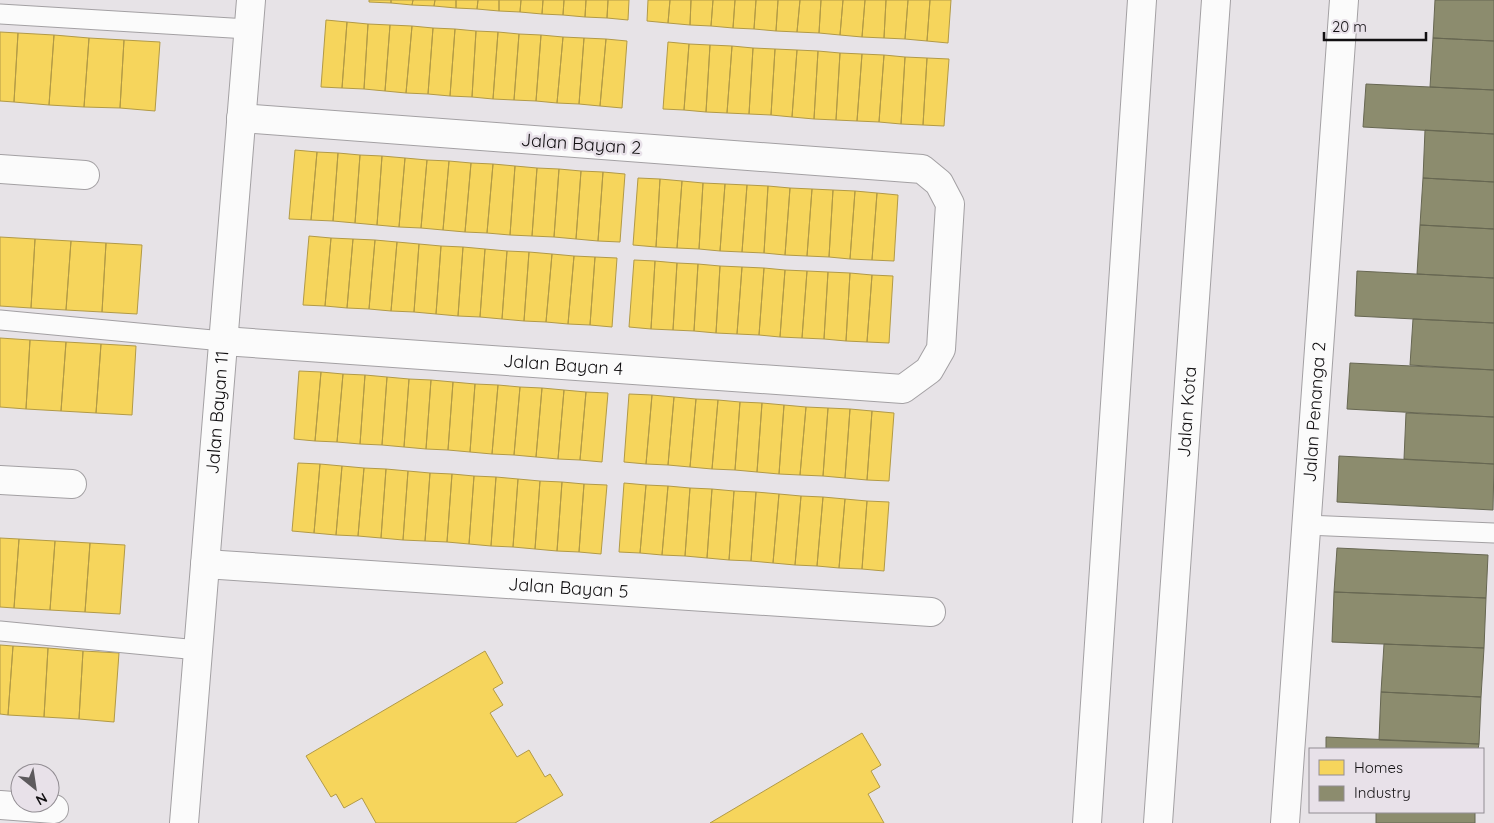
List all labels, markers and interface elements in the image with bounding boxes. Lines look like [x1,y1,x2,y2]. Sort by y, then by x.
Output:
scale bar [1324,10,1426,42]
text: 20 m [1332,17,1367,36]
street label: Jalan Bayan 2 [520,128,642,159]
street label: Jalan Penanga 2 [1297,341,1330,483]
street label: Jalan Bayan 4 [502,349,624,380]
street label: Jalan Bayan 11 [200,350,233,475]
street label: Jalan Kota [1172,366,1201,458]
street label: Jalan Bayan 5 [507,572,629,603]
legend [1309,748,1484,813]
text: Homes [1354,758,1403,777]
north arrow [10,763,60,813]
text: Industry [1354,783,1411,802]
text: N [33,789,50,810]

